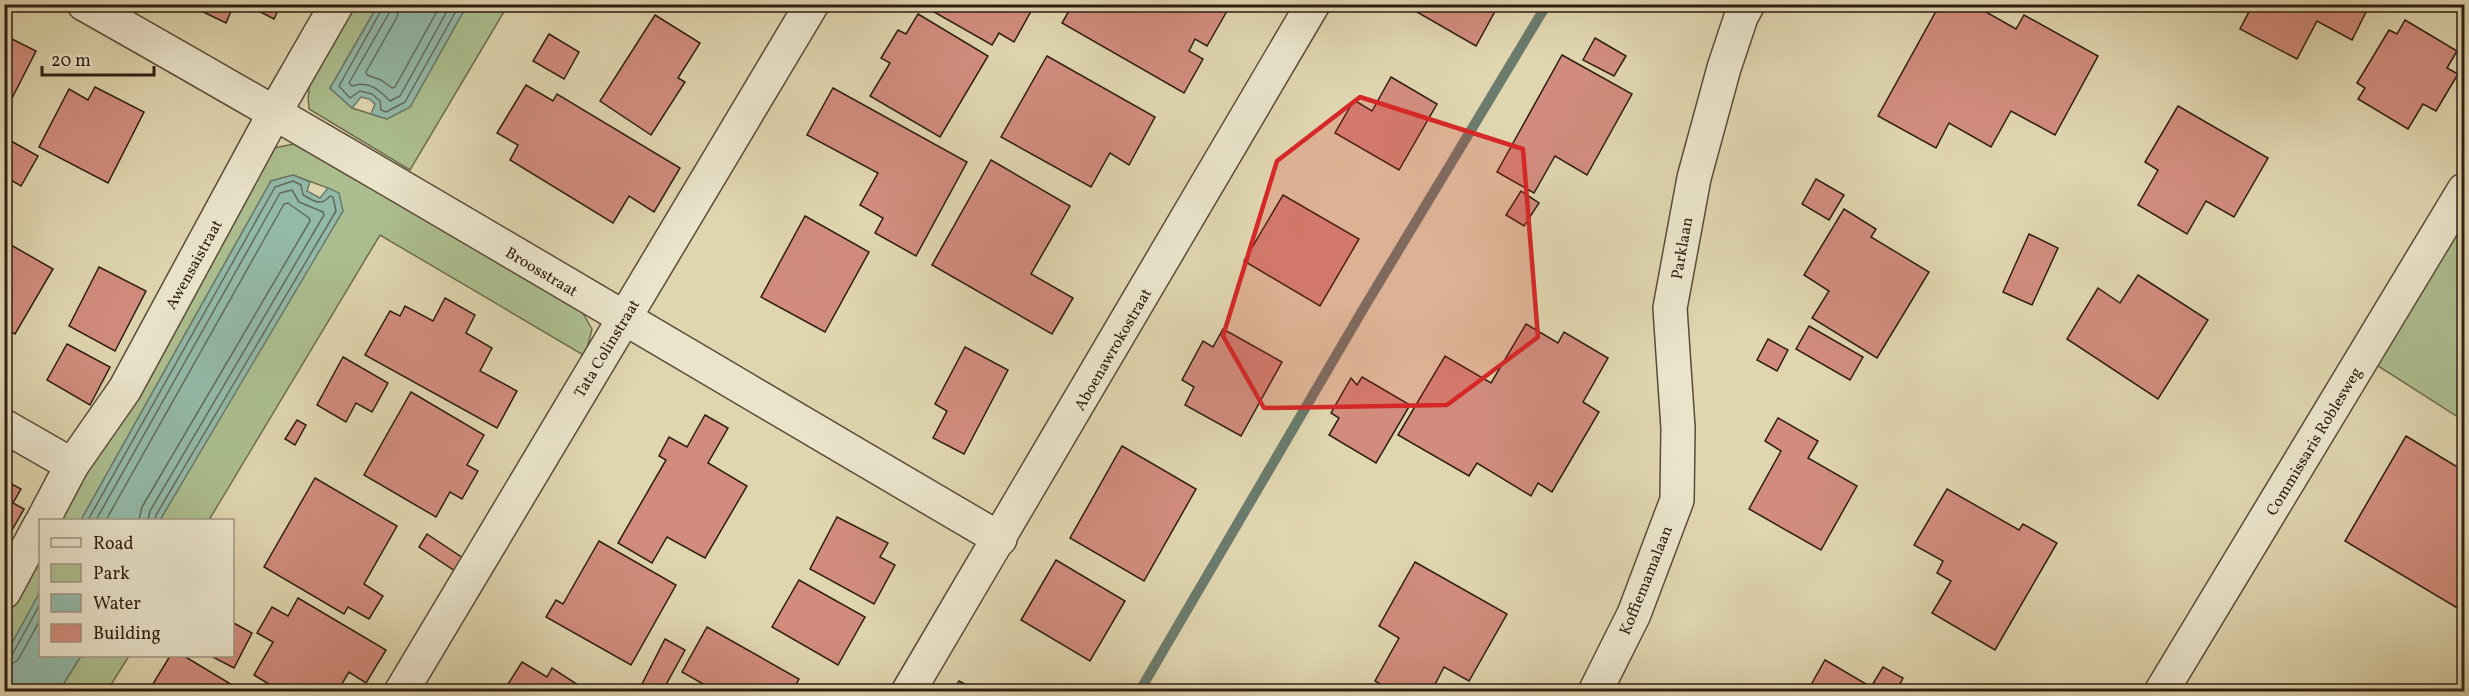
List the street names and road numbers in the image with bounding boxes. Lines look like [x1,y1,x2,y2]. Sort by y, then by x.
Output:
street label: Parklaan [1667,215,1699,281]
street label: Awensaistraat [161,216,229,314]
street label: Broosstraat [501,242,582,303]
street label: Aboenawrokostraat [1070,284,1158,415]
street label: Tata Colinstraat [570,295,646,402]
street label: Commissaris Roblesweg [2262,364,2368,520]
street label: Koffiemamalaan [1615,523,1679,639]

